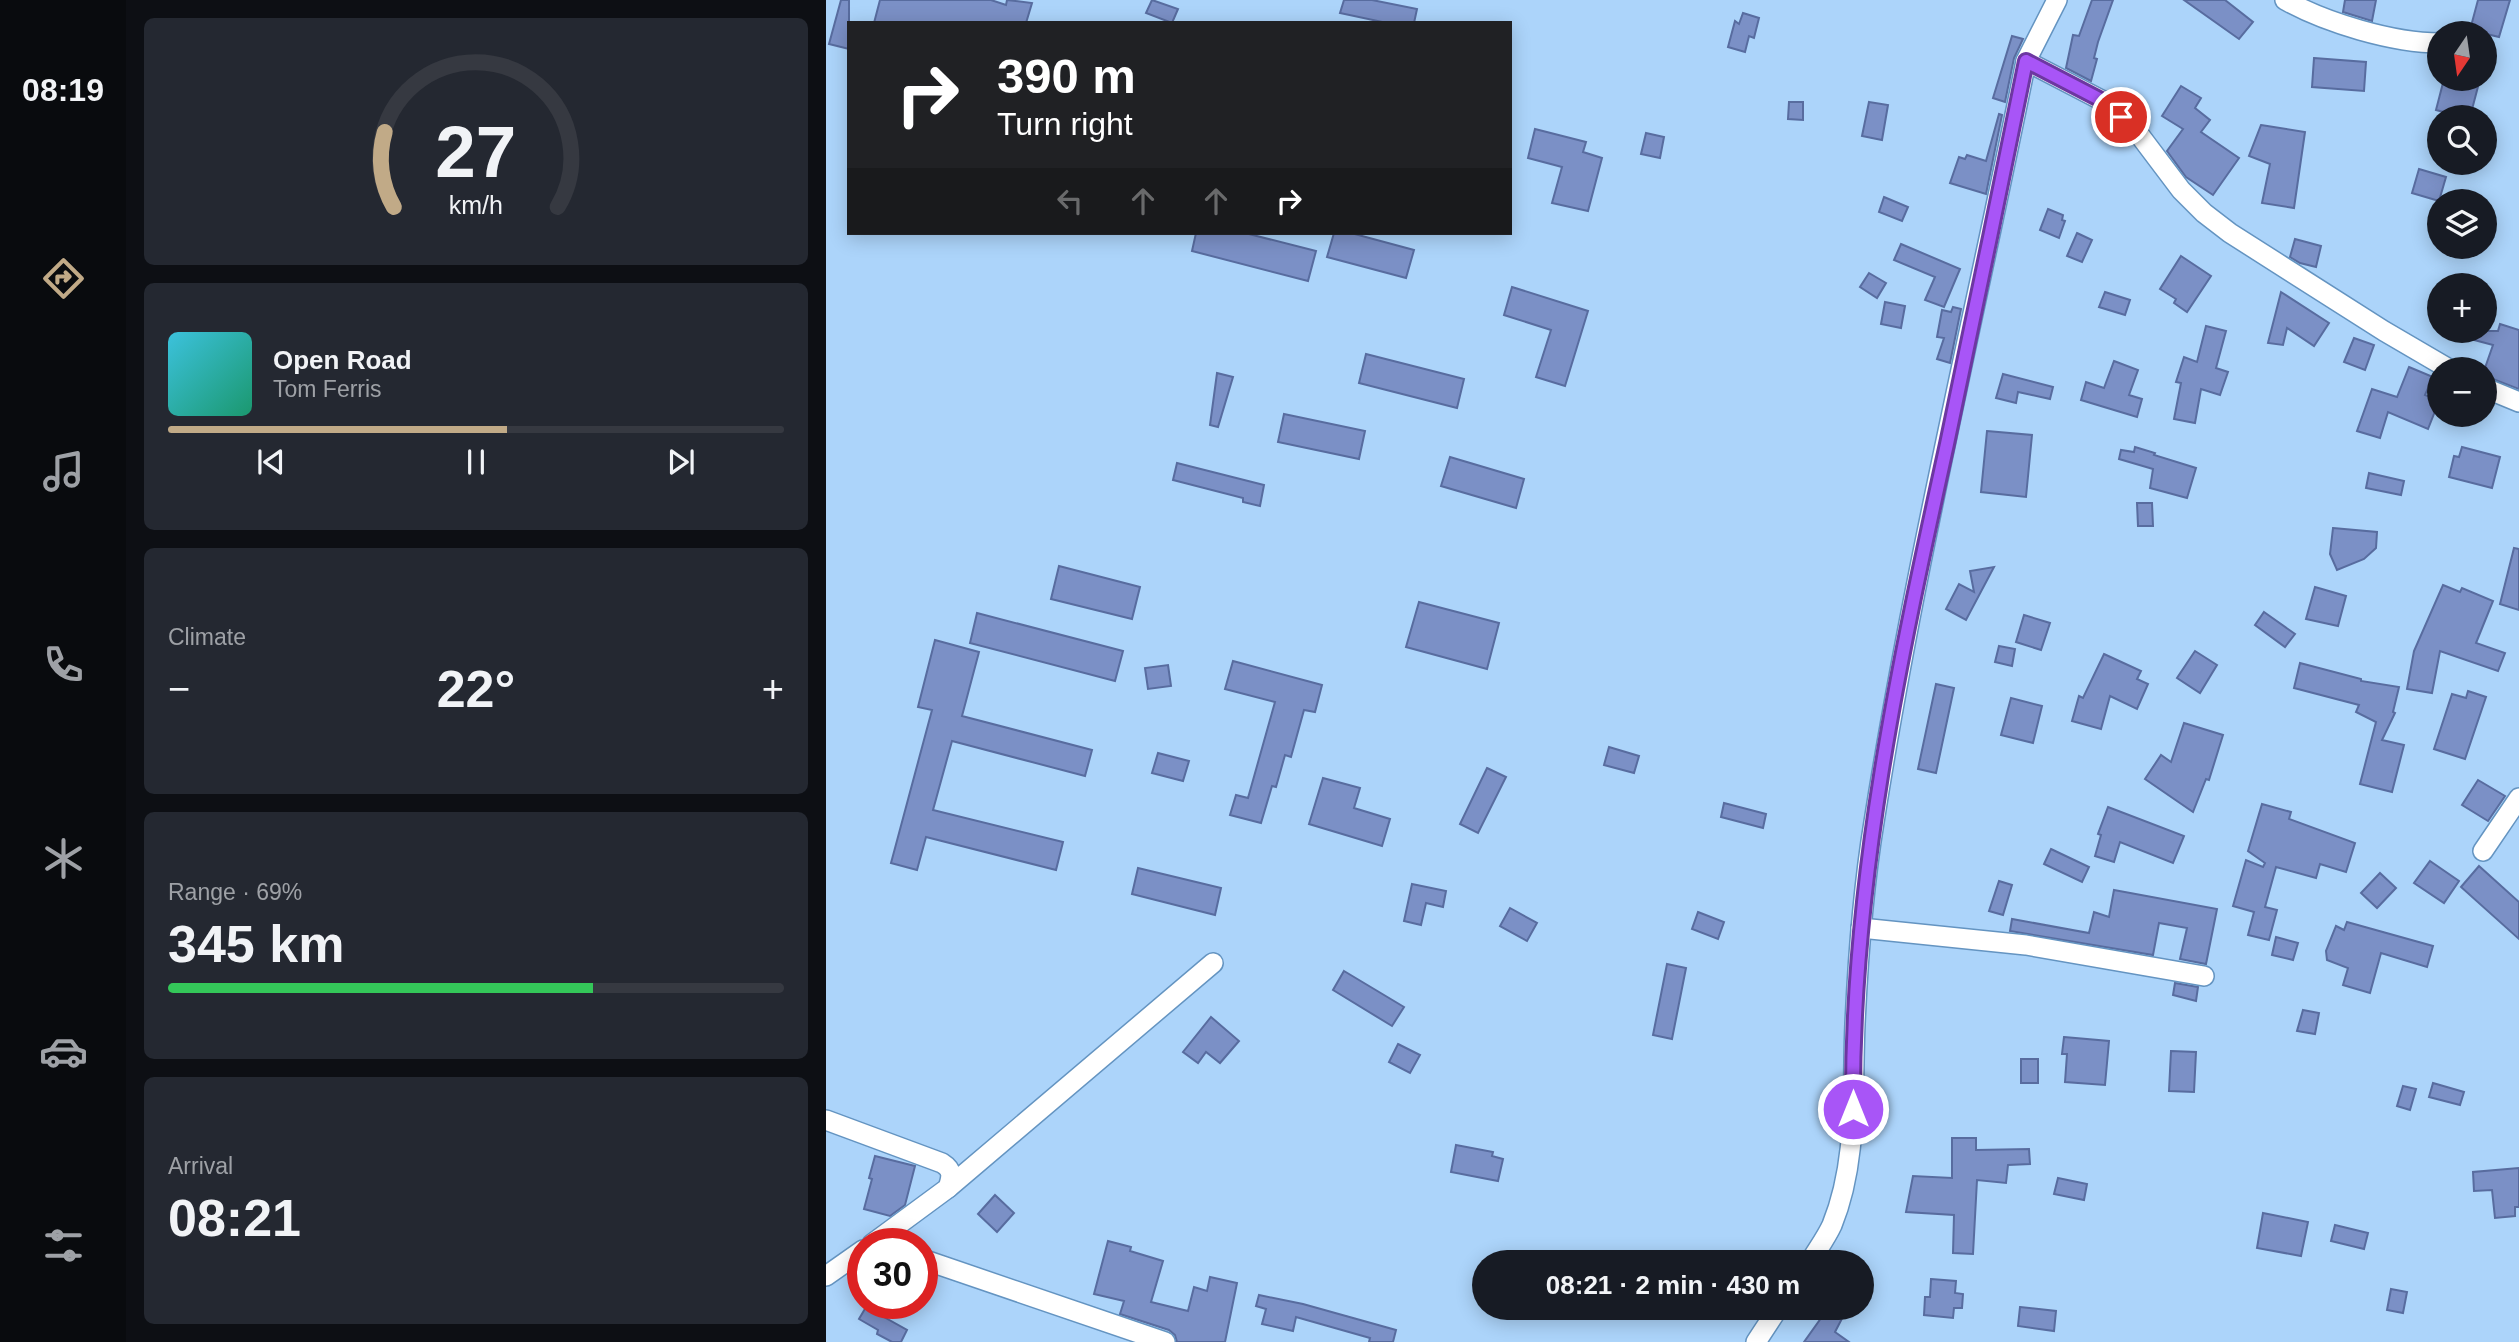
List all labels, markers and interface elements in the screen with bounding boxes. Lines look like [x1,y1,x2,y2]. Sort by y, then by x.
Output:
north arrow [2427,21,2497,91]
map controls [2427,21,2497,427]
icon: right [882,49,973,140]
text: 390 m [997,49,1136,103]
text: 08:19 [22,72,104,108]
pin [2091,87,2151,147]
icon: arrive [2102,98,2140,136]
button: search [2427,105,2497,175]
text: Turn right [997,106,1133,142]
text: 27 [436,112,516,193]
icon: left [1051,182,1089,220]
icon: ahead [1124,182,1162,220]
icon: ahead [1197,182,1235,220]
icon: right [1270,182,1308,220]
button: layers [2427,189,2497,259]
text: km/h [449,191,503,219]
icon: directions [39,254,88,303]
button: + [2427,273,2497,343]
text: Open Road [273,345,412,375]
button: − [2427,357,2497,427]
text: Tom Ferris [273,376,382,402]
icon: previous [252,443,290,481]
icon: pause [457,443,495,481]
icon: next [662,443,700,481]
icon: music [39,447,88,496]
text: Climate [168,624,246,650]
icon: phone [39,640,88,689]
text: 22° [437,660,515,718]
text: − [168,668,190,710]
text: + [762,668,784,710]
icon: climate [39,834,88,883]
text: Range · 69% [168,879,302,905]
text: 345 km [168,915,344,973]
icon: car [39,1027,88,1076]
position arrow [1816,1072,1890,1146]
text: Arrival [168,1153,233,1179]
text: 08:21 [168,1189,301,1247]
icon: filters [39,1221,88,1270]
speed limit sign: 30 [847,1228,938,1319]
text: 08:21 · 2 min · 430 m [1546,1270,1800,1300]

